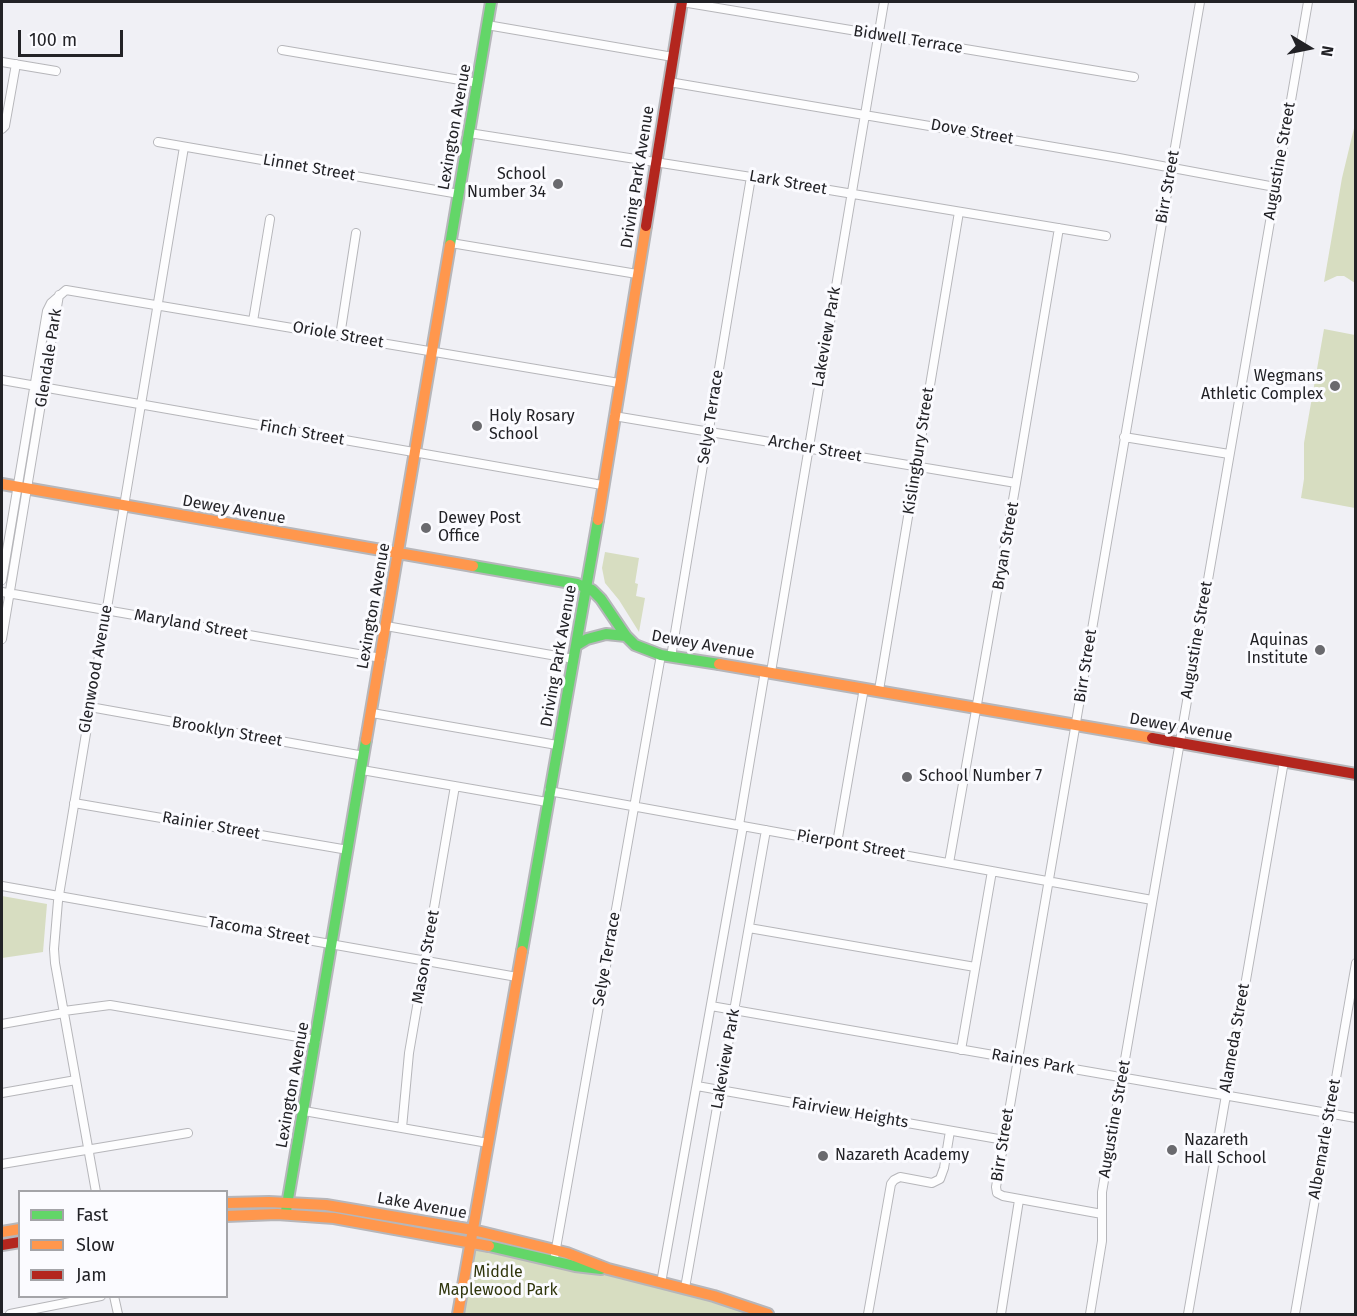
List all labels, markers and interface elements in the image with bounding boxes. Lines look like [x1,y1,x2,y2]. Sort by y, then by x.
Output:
scale bar [21,18,126,56]
north arrow [1279,18,1339,78]
street label: Bidwell Terrace [852,22,964,58]
text: 100 m [29,29,77,51]
text: N [1317,44,1337,58]
street label: Lexington Avenue [434,62,476,192]
street label: Augustine Street [1260,101,1300,221]
street label: Driving Park Avenue [617,104,659,250]
street label: Dove Street [929,115,1015,149]
street label: Birr Street [1152,149,1184,225]
street label: Linnet Street [261,150,357,186]
place label: School Number 34 [467,165,546,203]
street label: Lark Street [748,167,828,199]
marker: School Number 34 [551,177,565,191]
street label: Lakeview Park [809,285,845,389]
street label: Glendale Park [32,307,66,409]
street label: Oriole Street [291,318,385,352]
place label: Wegmans Athletic Complex [1201,367,1323,405]
street label: Selye Terrace [694,368,728,466]
marker: Wegmans Athletic Complex [1328,379,1342,393]
street label: Kislingbury Street [899,386,939,516]
place label: Holy Rosary School [489,407,575,445]
street label: Finch Street [258,416,346,450]
marker: Holy Rosary School [470,419,484,433]
street label: Archer Street [767,431,863,467]
street label: Dewey Avenue [181,491,287,529]
street label: Bryan Street [989,500,1023,592]
place label: Dewey Post Office [438,509,521,547]
marker: Dewey Post Office [419,521,433,535]
street label: Lexington Avenue [353,541,395,671]
street label: Augustine Street [1177,580,1217,700]
street label: Driving Park Avenue [537,583,581,729]
street label: Glenwood Avenue [75,603,117,735]
street label: Maryland Street [133,606,249,644]
street label: Dewey Avenue [650,626,756,664]
street label: Birr Street [1071,628,1101,704]
place label: Aquinas Institute [1247,631,1308,669]
marker: Aquinas Institute [1313,643,1327,657]
street label: Dewey Avenue [1128,709,1234,747]
street label: Brooklyn Street [170,713,284,751]
place label: School Number 7 [919,767,1042,787]
marker: School Number 7 [900,770,914,784]
street label: Rainier Street [161,808,261,844]
street label: Pierpont Street [795,826,907,864]
street label: Mason Street [408,909,444,1005]
street label: Selye Terrace [589,910,625,1008]
street label: Tacoma Street [207,913,311,949]
street label: Alameda Street [1216,982,1254,1094]
street label: Lakeview Park [708,1007,744,1111]
street label: Lexington Avenue [272,1020,314,1150]
street label: Raines Park [990,1045,1076,1079]
street label: Augustine Street [1095,1059,1135,1179]
street label: Albemarle Street [1305,1077,1345,1201]
street label: Fairview Heights [790,1093,910,1133]
street label: Birr Street [988,1107,1018,1183]
place label: Nazareth Hall School [1184,1131,1266,1169]
marker: Nazareth Hall School [1165,1143,1179,1157]
place label: Nazareth Academy [835,1146,969,1166]
marker: Nazareth Academy [816,1149,830,1163]
street label: Lake Avenue [376,1189,468,1223]
legend [18,1190,228,1298]
text: Fast [76,1204,108,1226]
text: Slow [76,1234,114,1256]
park label: Middle Maplewood Park [438,1263,558,1301]
text: Jam [76,1264,107,1286]

